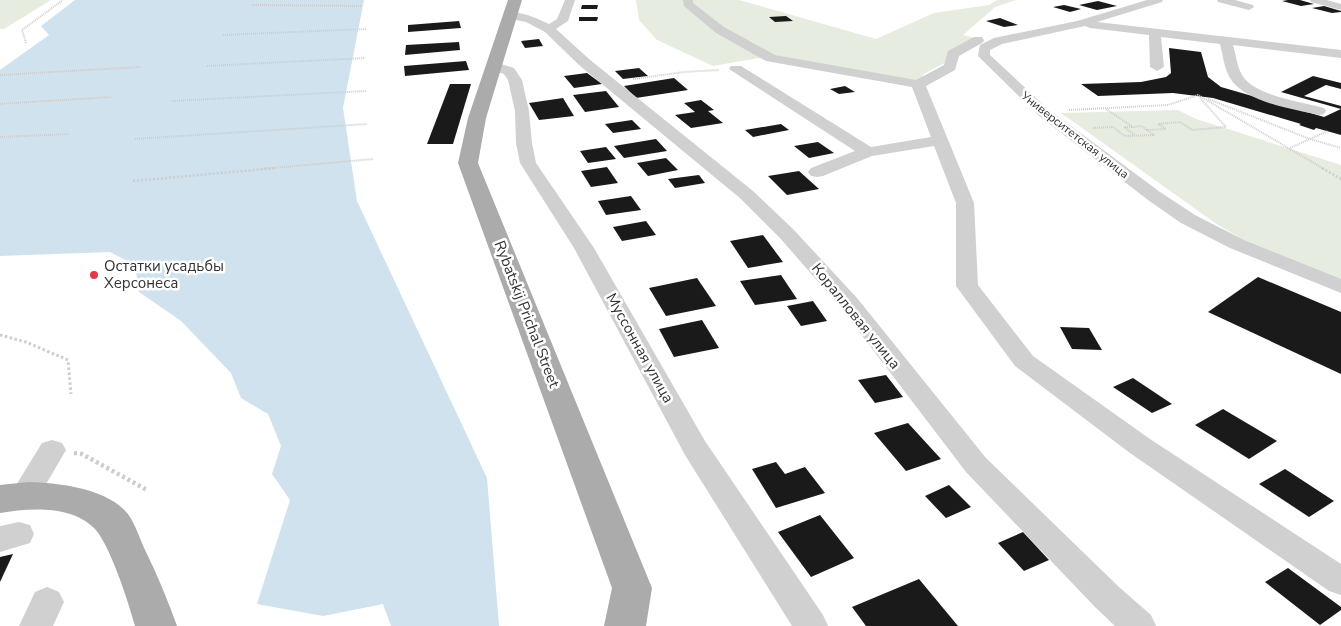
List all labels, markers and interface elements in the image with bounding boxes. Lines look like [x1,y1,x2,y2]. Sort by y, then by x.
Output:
street label: Университетская улица [1017,87,1132,182]
street label: Rybatskij Prichal Street [490,238,565,391]
place label: Остатки усадьбы Херсонеса [104,256,224,293]
street label: Коралловая улица [807,259,905,373]
marker: Остатки усадьбы Херсонеса [88,269,100,281]
street label: Муссонная улица [601,289,679,407]

